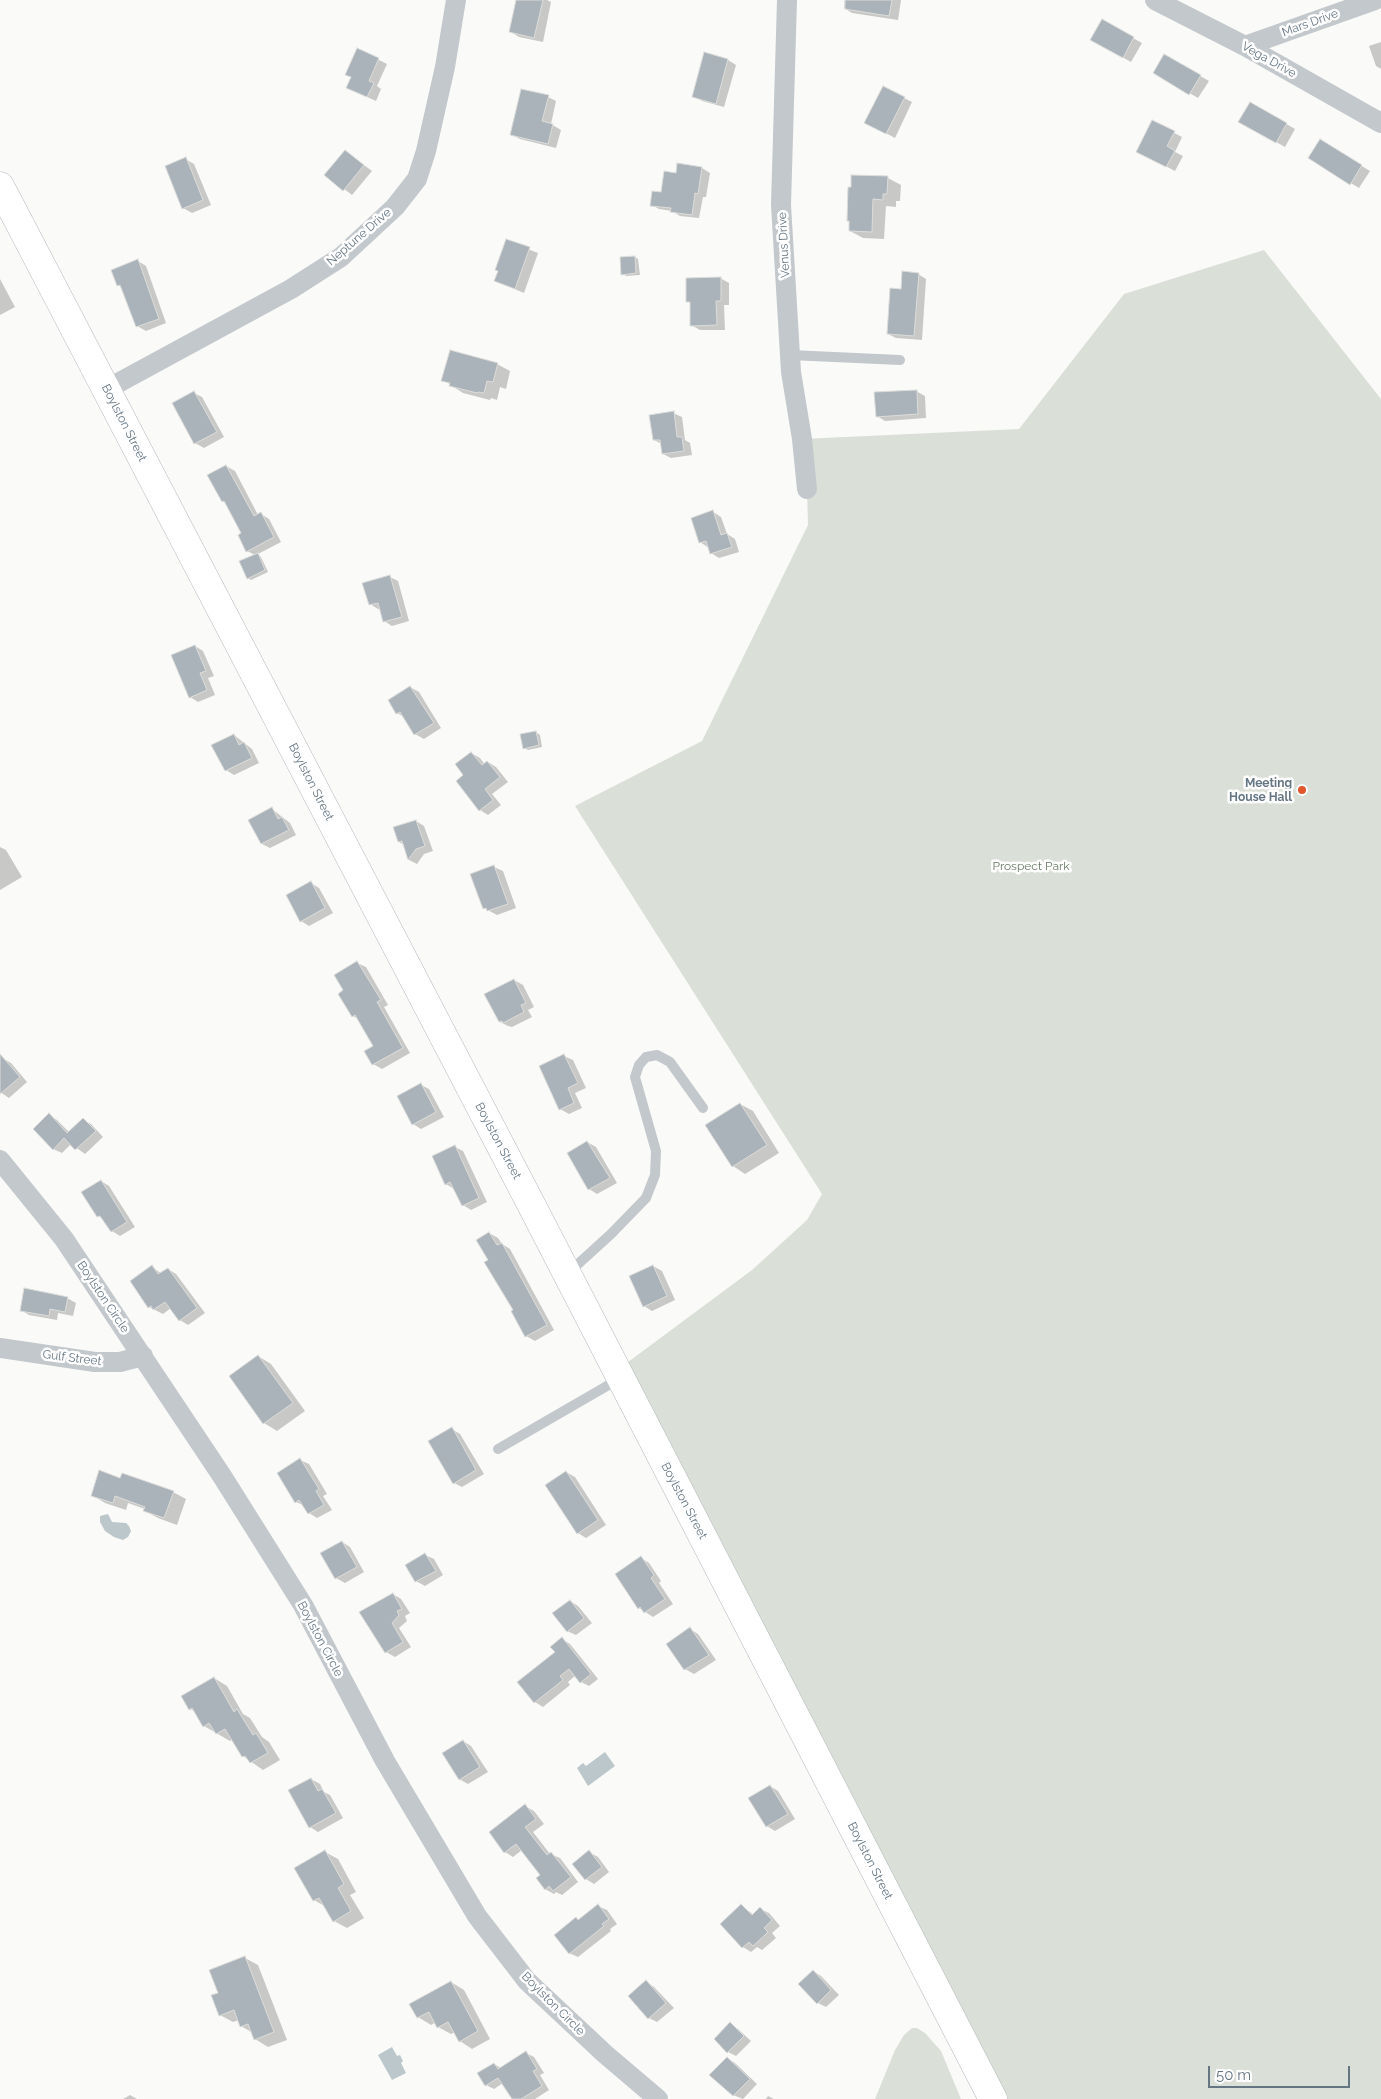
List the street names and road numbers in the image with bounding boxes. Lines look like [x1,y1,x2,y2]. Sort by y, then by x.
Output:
street label: Mars Drive [1280,6,1340,40]
street label: Vega Drive [1239,39,1299,81]
street label: Neptune Drive [324,205,394,269]
street label: Venus Drive [775,212,793,278]
street label: Boylston Street [98,382,150,464]
street label: Boylston Street [285,741,337,823]
street label: Boylston Street [472,1100,524,1182]
street label: Boylston Circle [74,1258,132,1336]
street label: Gulf Street [42,1347,102,1369]
street label: Boylston Street [658,1460,710,1542]
street label: Boylston Circle [294,1599,346,1679]
street label: Boylston Street [844,1820,896,1902]
street label: Boylston Circle [518,1969,588,2039]

